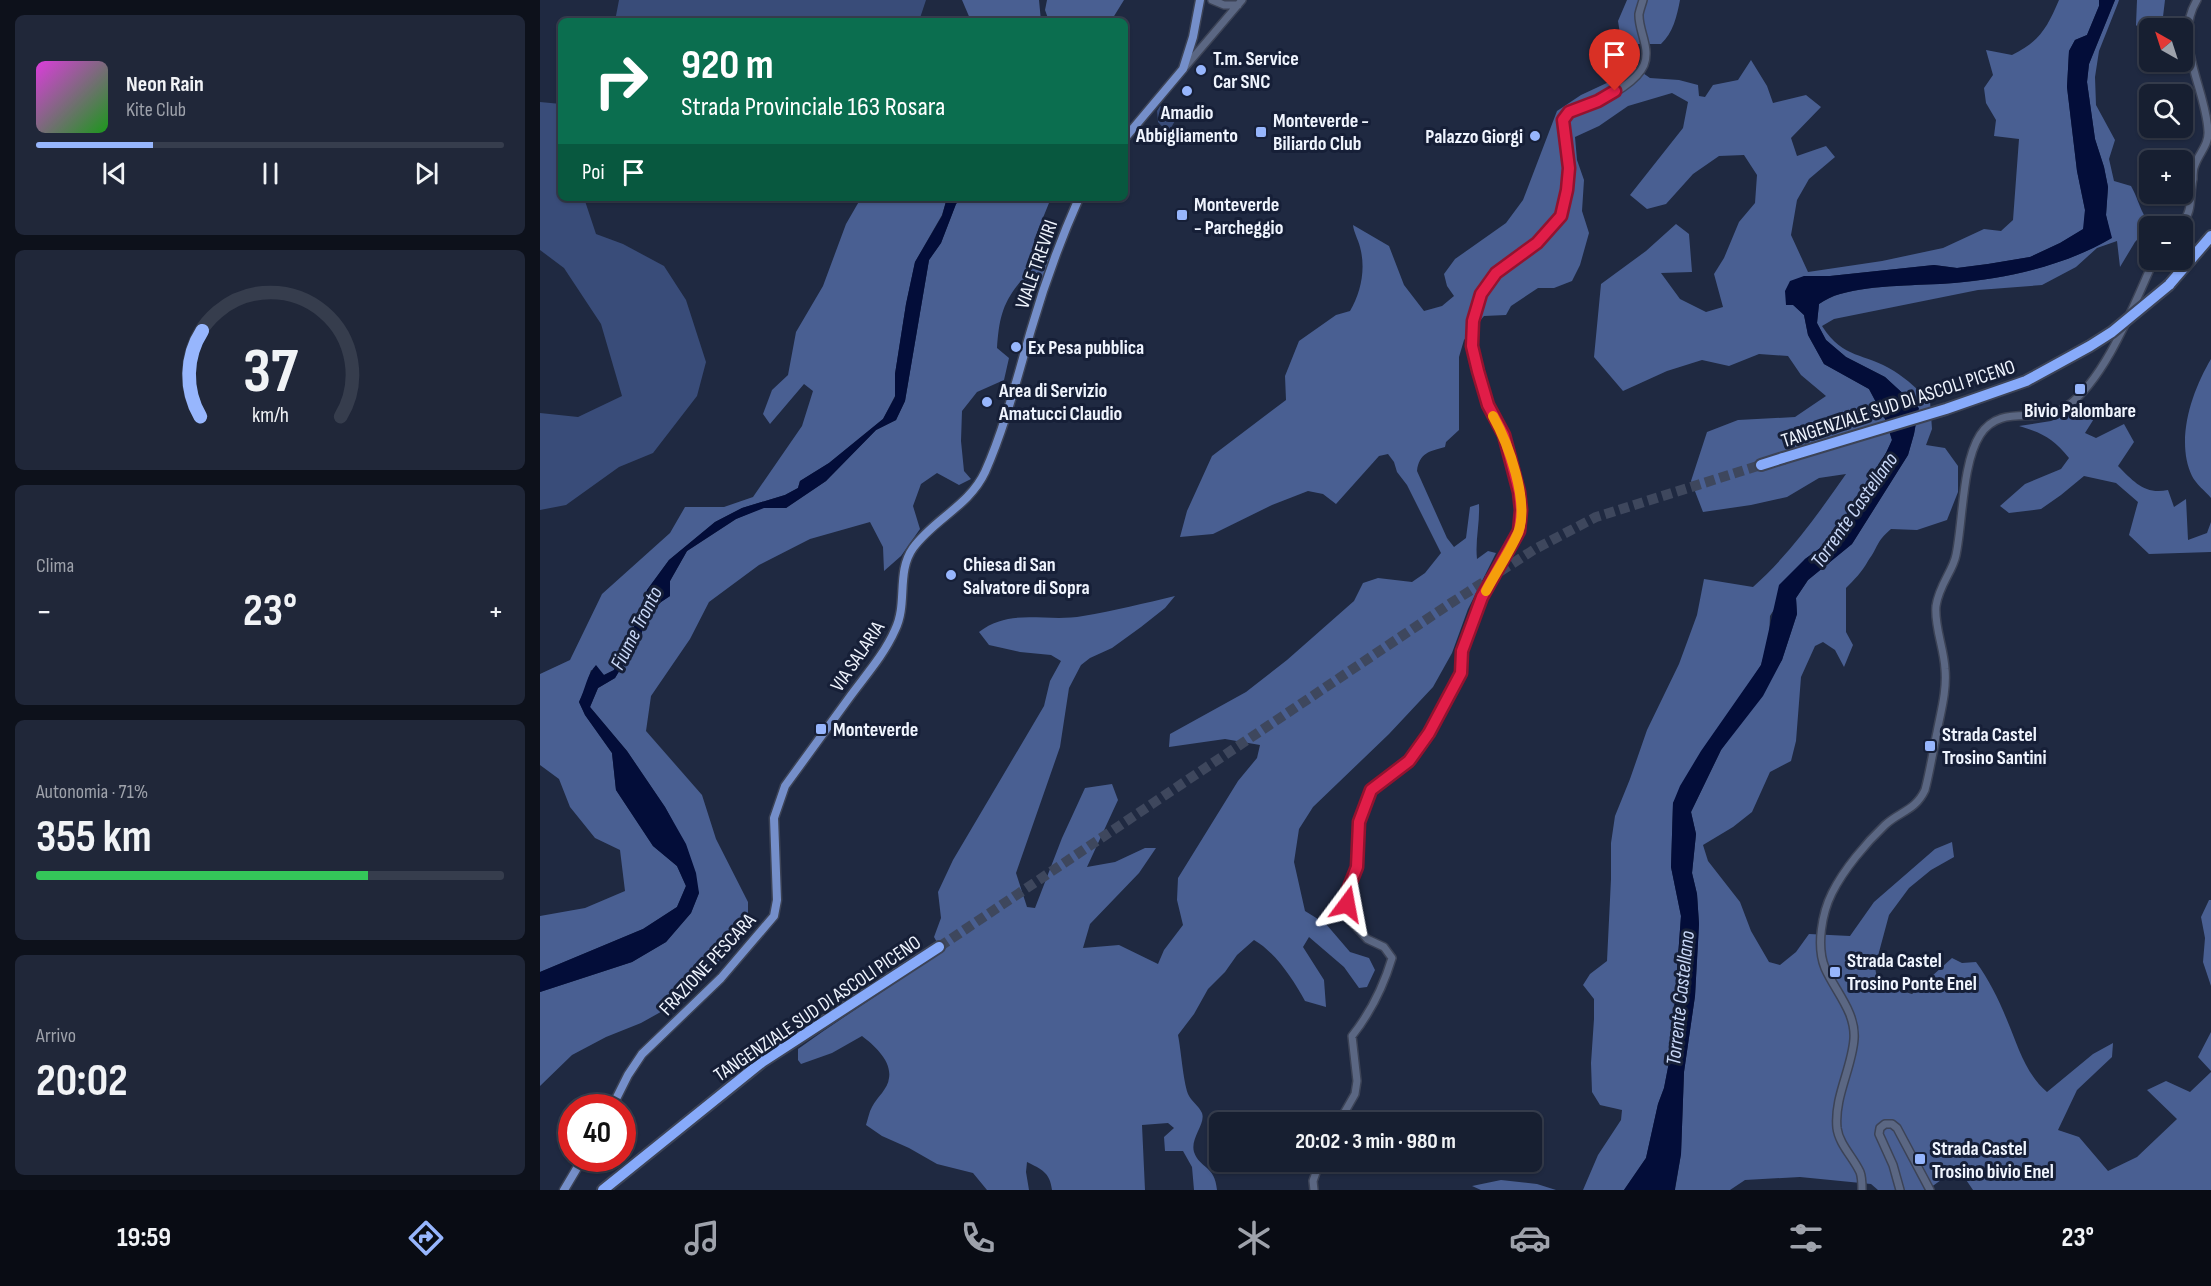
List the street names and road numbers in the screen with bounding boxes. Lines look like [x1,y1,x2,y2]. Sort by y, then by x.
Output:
street label: VIALE TREVIRI [1011,217,1063,312]
street label: TANGENZIALE SUD DI ASCOLI PICENO [1778,355,2018,453]
street label: VIA SALARIA [826,616,890,696]
street label: FRAZIONE PESCARA [654,908,761,1021]
street label: TANGENZIALE SUD DI ASCOLI PICENO [710,931,926,1087]

